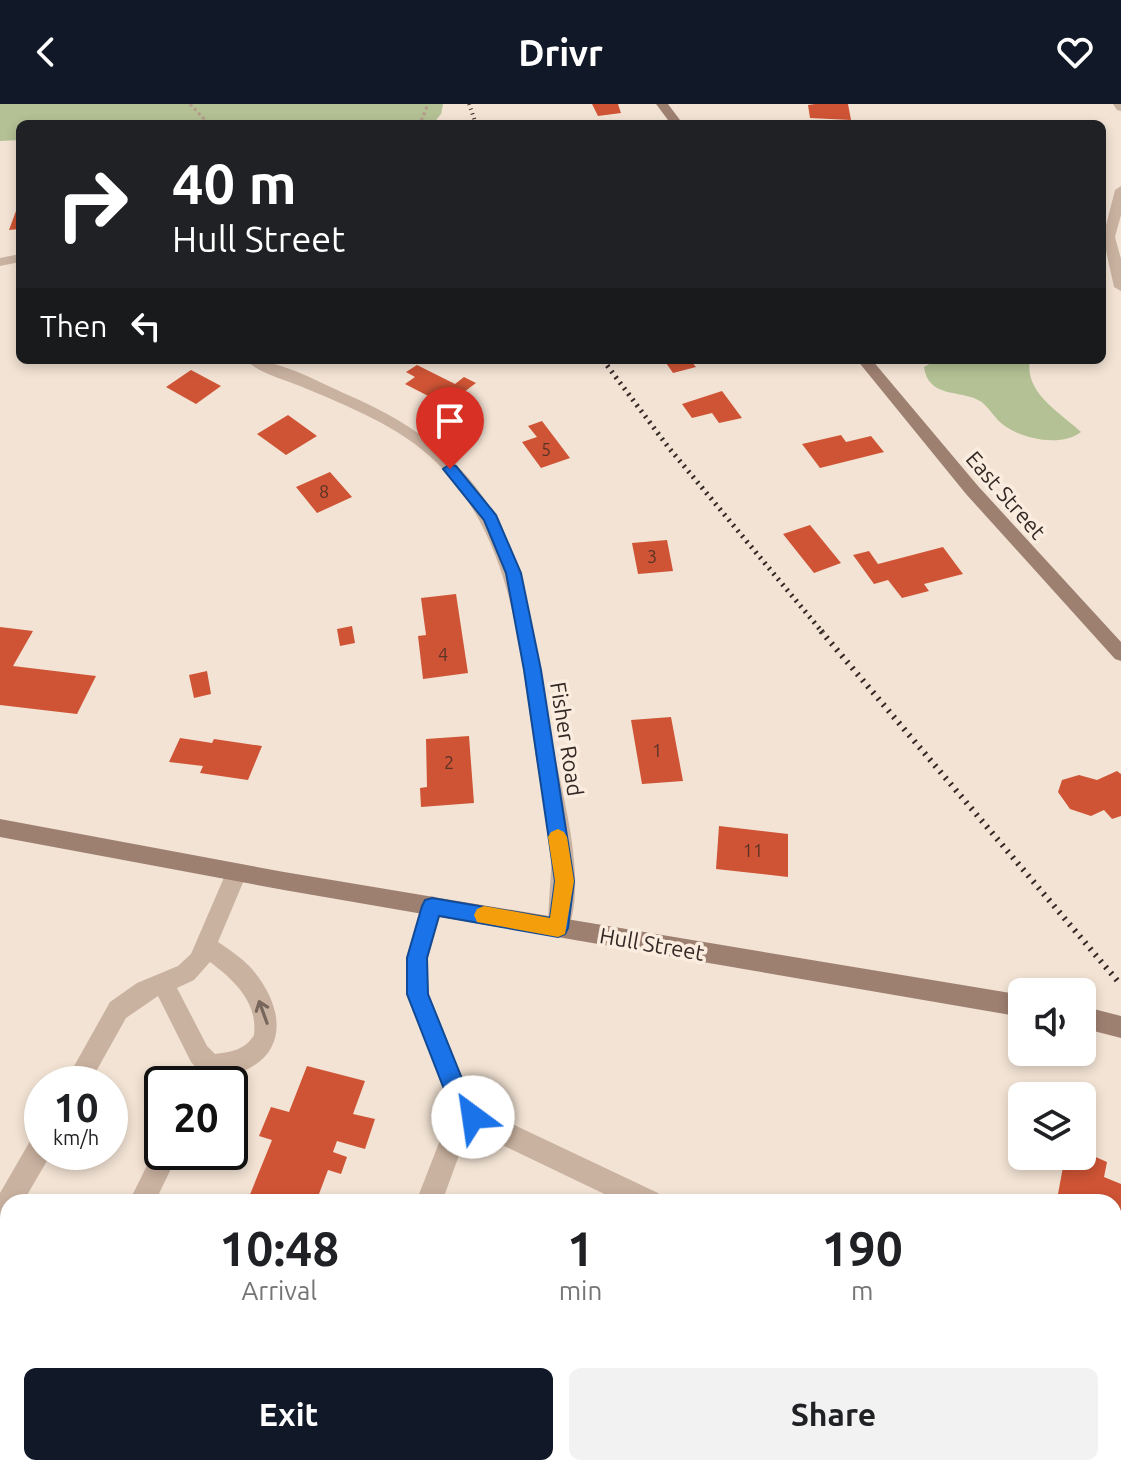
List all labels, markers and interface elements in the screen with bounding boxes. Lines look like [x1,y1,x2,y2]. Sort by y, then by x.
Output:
icon: back [24,30,68,74]
icon: heart [1053,30,1097,74]
text: Drivr [518,32,603,73]
icon: right [40,152,144,256]
text: 40 m [172,152,297,215]
text: Hull Street [172,218,345,259]
icon: left [124,304,168,348]
text: Then [40,309,108,343]
pin [416,387,484,469]
icon: arrive [428,399,472,443]
house number: 5 [541,439,551,459]
street label: East Street [961,446,1052,544]
house number: 8 [319,481,329,501]
house number: 3 [647,546,657,566]
house number: 4 [438,644,448,664]
street label: Fisher Road [546,680,589,798]
house number: 1 [652,740,662,760]
house number: 2 [444,752,454,772]
house number: 11 [743,840,763,860]
street label: Hull Street [598,922,707,965]
map controls [1008,978,1096,1170]
button: sound [1008,978,1096,1066]
one-way arrow [255,1000,269,1025]
speed limit sign: 20 [144,1066,248,1170]
position arrow [431,1075,515,1159]
button: layers [1008,1082,1096,1170]
text: 10 [53,1085,99,1130]
text: km/h [53,1126,99,1149]
text: 10:48 [219,1221,339,1275]
text: 1 [567,1221,594,1275]
text: 190 [822,1221,903,1275]
text: Arrival [241,1276,317,1305]
text: min [559,1276,602,1305]
text: m [851,1276,873,1305]
button: Exit [24,1368,553,1460]
button: Share [569,1368,1098,1460]

